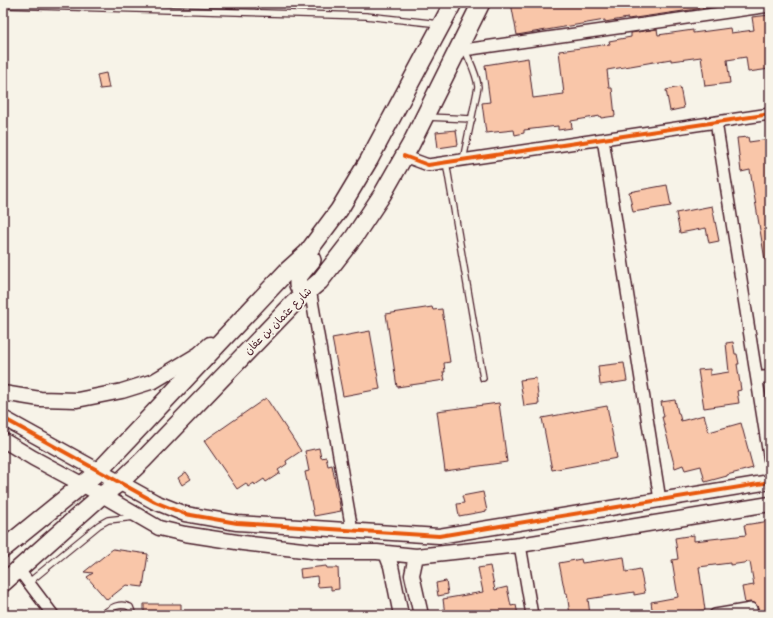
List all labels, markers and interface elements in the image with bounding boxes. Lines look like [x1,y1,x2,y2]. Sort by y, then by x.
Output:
street label: شارع عثمان بن عفان [239,282,317,360]

